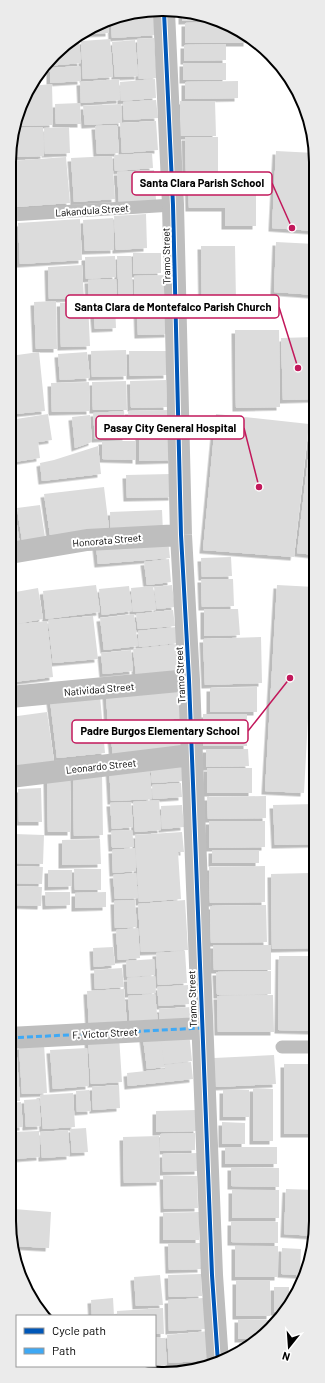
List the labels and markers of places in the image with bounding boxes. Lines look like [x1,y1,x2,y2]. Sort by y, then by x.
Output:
callout: Santa Clara Parish School [132,172,272,195]
callout: Santa Clara de Montefalco Parish Church [66,295,279,318]
callout: Pasay City General Hospital [96,416,244,439]
callout: Padre Burgos Elementary School [72,720,248,743]

